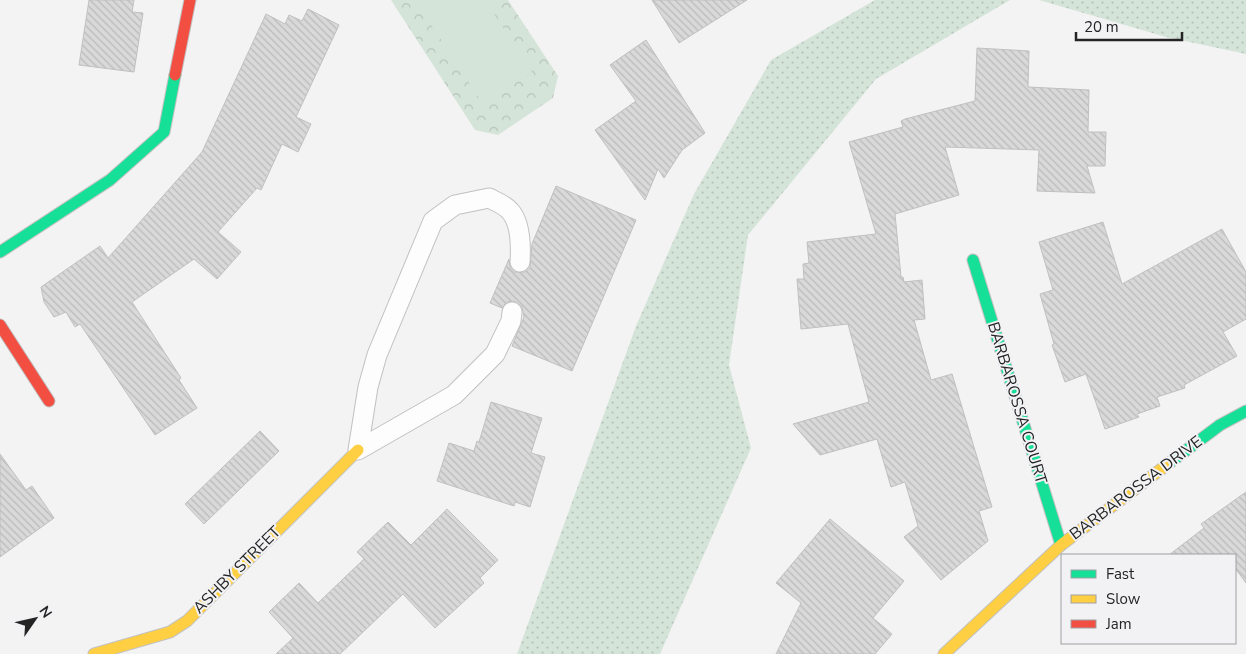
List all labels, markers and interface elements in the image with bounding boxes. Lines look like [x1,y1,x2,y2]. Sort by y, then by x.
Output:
scale bar [1076,10,1182,42]
text: 20 m [1084,17,1119,37]
street label: BARBAROSSA COURT [982,319,1052,487]
street label: BARBAROSSA DRIVE [1065,431,1207,545]
street label: ASHBY STREET [188,521,286,619]
legend [1061,554,1236,644]
text: Fast [1106,564,1135,584]
text: Slow [1106,589,1141,609]
north arrow [10,594,60,644]
text: N [35,602,56,622]
text: Jam [1105,614,1132,634]

